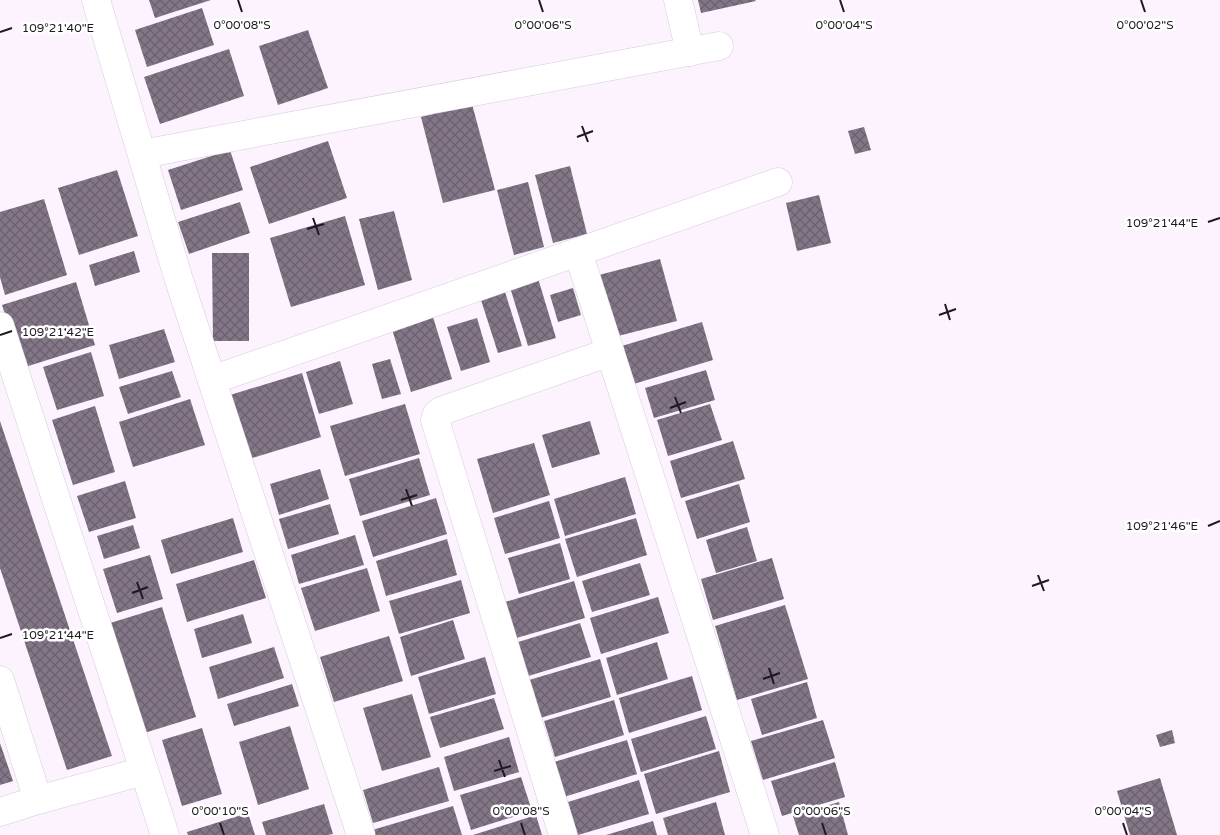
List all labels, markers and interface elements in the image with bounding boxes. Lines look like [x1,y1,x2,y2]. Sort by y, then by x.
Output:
text: 0°00'08"S [213,18,271,32]
text: 0°00'06"S [514,18,572,32]
text: 0°00'04"S [815,18,873,32]
text: 0°00'02"S [1116,18,1174,32]
text: 109°21'40"E [22,21,95,35]
text: 109°21'44"E [1126,216,1199,230]
text: 109°21'42"E [22,325,95,339]
text: 109°21'46"E [1126,519,1199,533]
text: 109°21'44"E [22,628,95,642]
text: 0°00'10"S [191,804,249,818]
text: 0°00'08"S [492,804,550,818]
text: 0°00'06"S [793,804,851,818]
text: 0°00'04"S [1094,804,1152,818]

